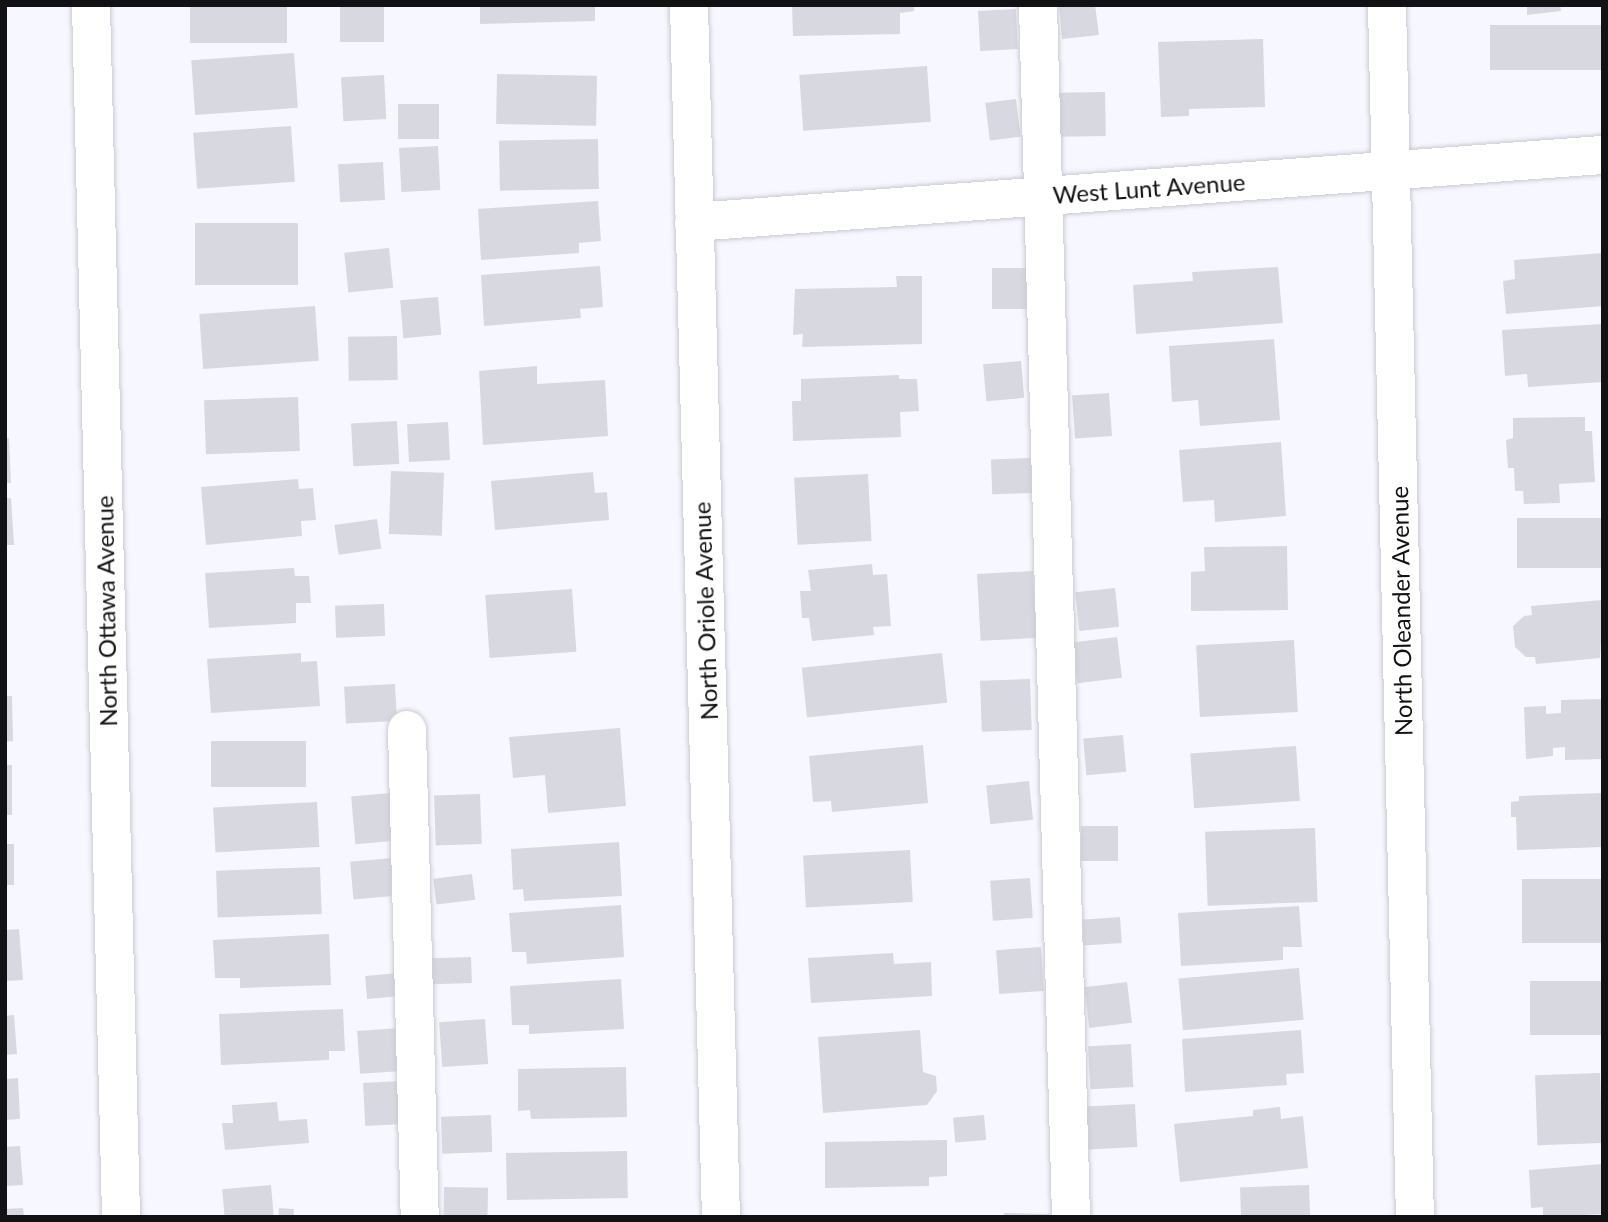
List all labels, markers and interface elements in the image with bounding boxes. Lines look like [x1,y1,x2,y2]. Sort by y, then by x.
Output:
street label: West Lunt Avenue [1051,167,1247,209]
street label: North Oleander Avenue [1384,485,1418,737]
street label: North Ottawa Avenue [90,495,122,727]
street label: North Oriole Avenue [687,501,723,721]

